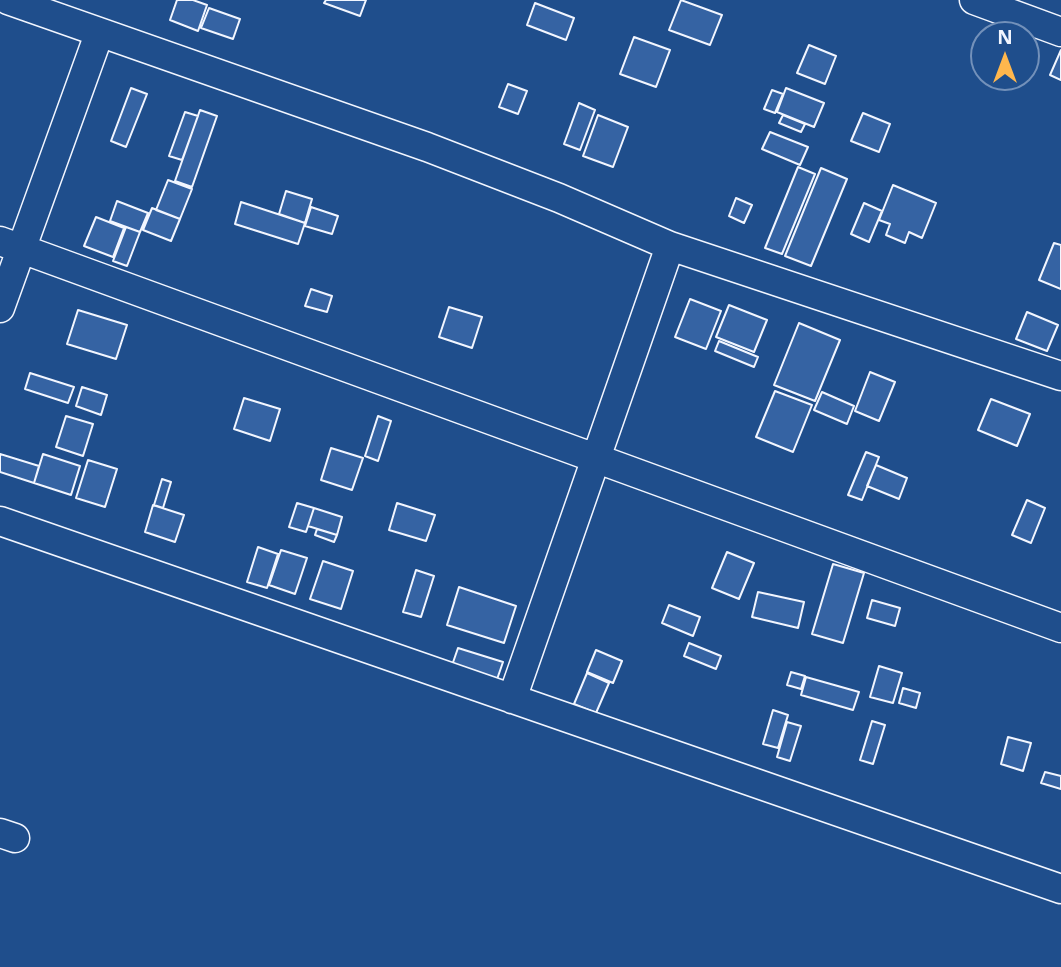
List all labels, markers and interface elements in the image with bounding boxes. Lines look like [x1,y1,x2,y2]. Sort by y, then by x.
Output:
north arrow [970,21,1040,91]
text: N [997,24,1013,50]

